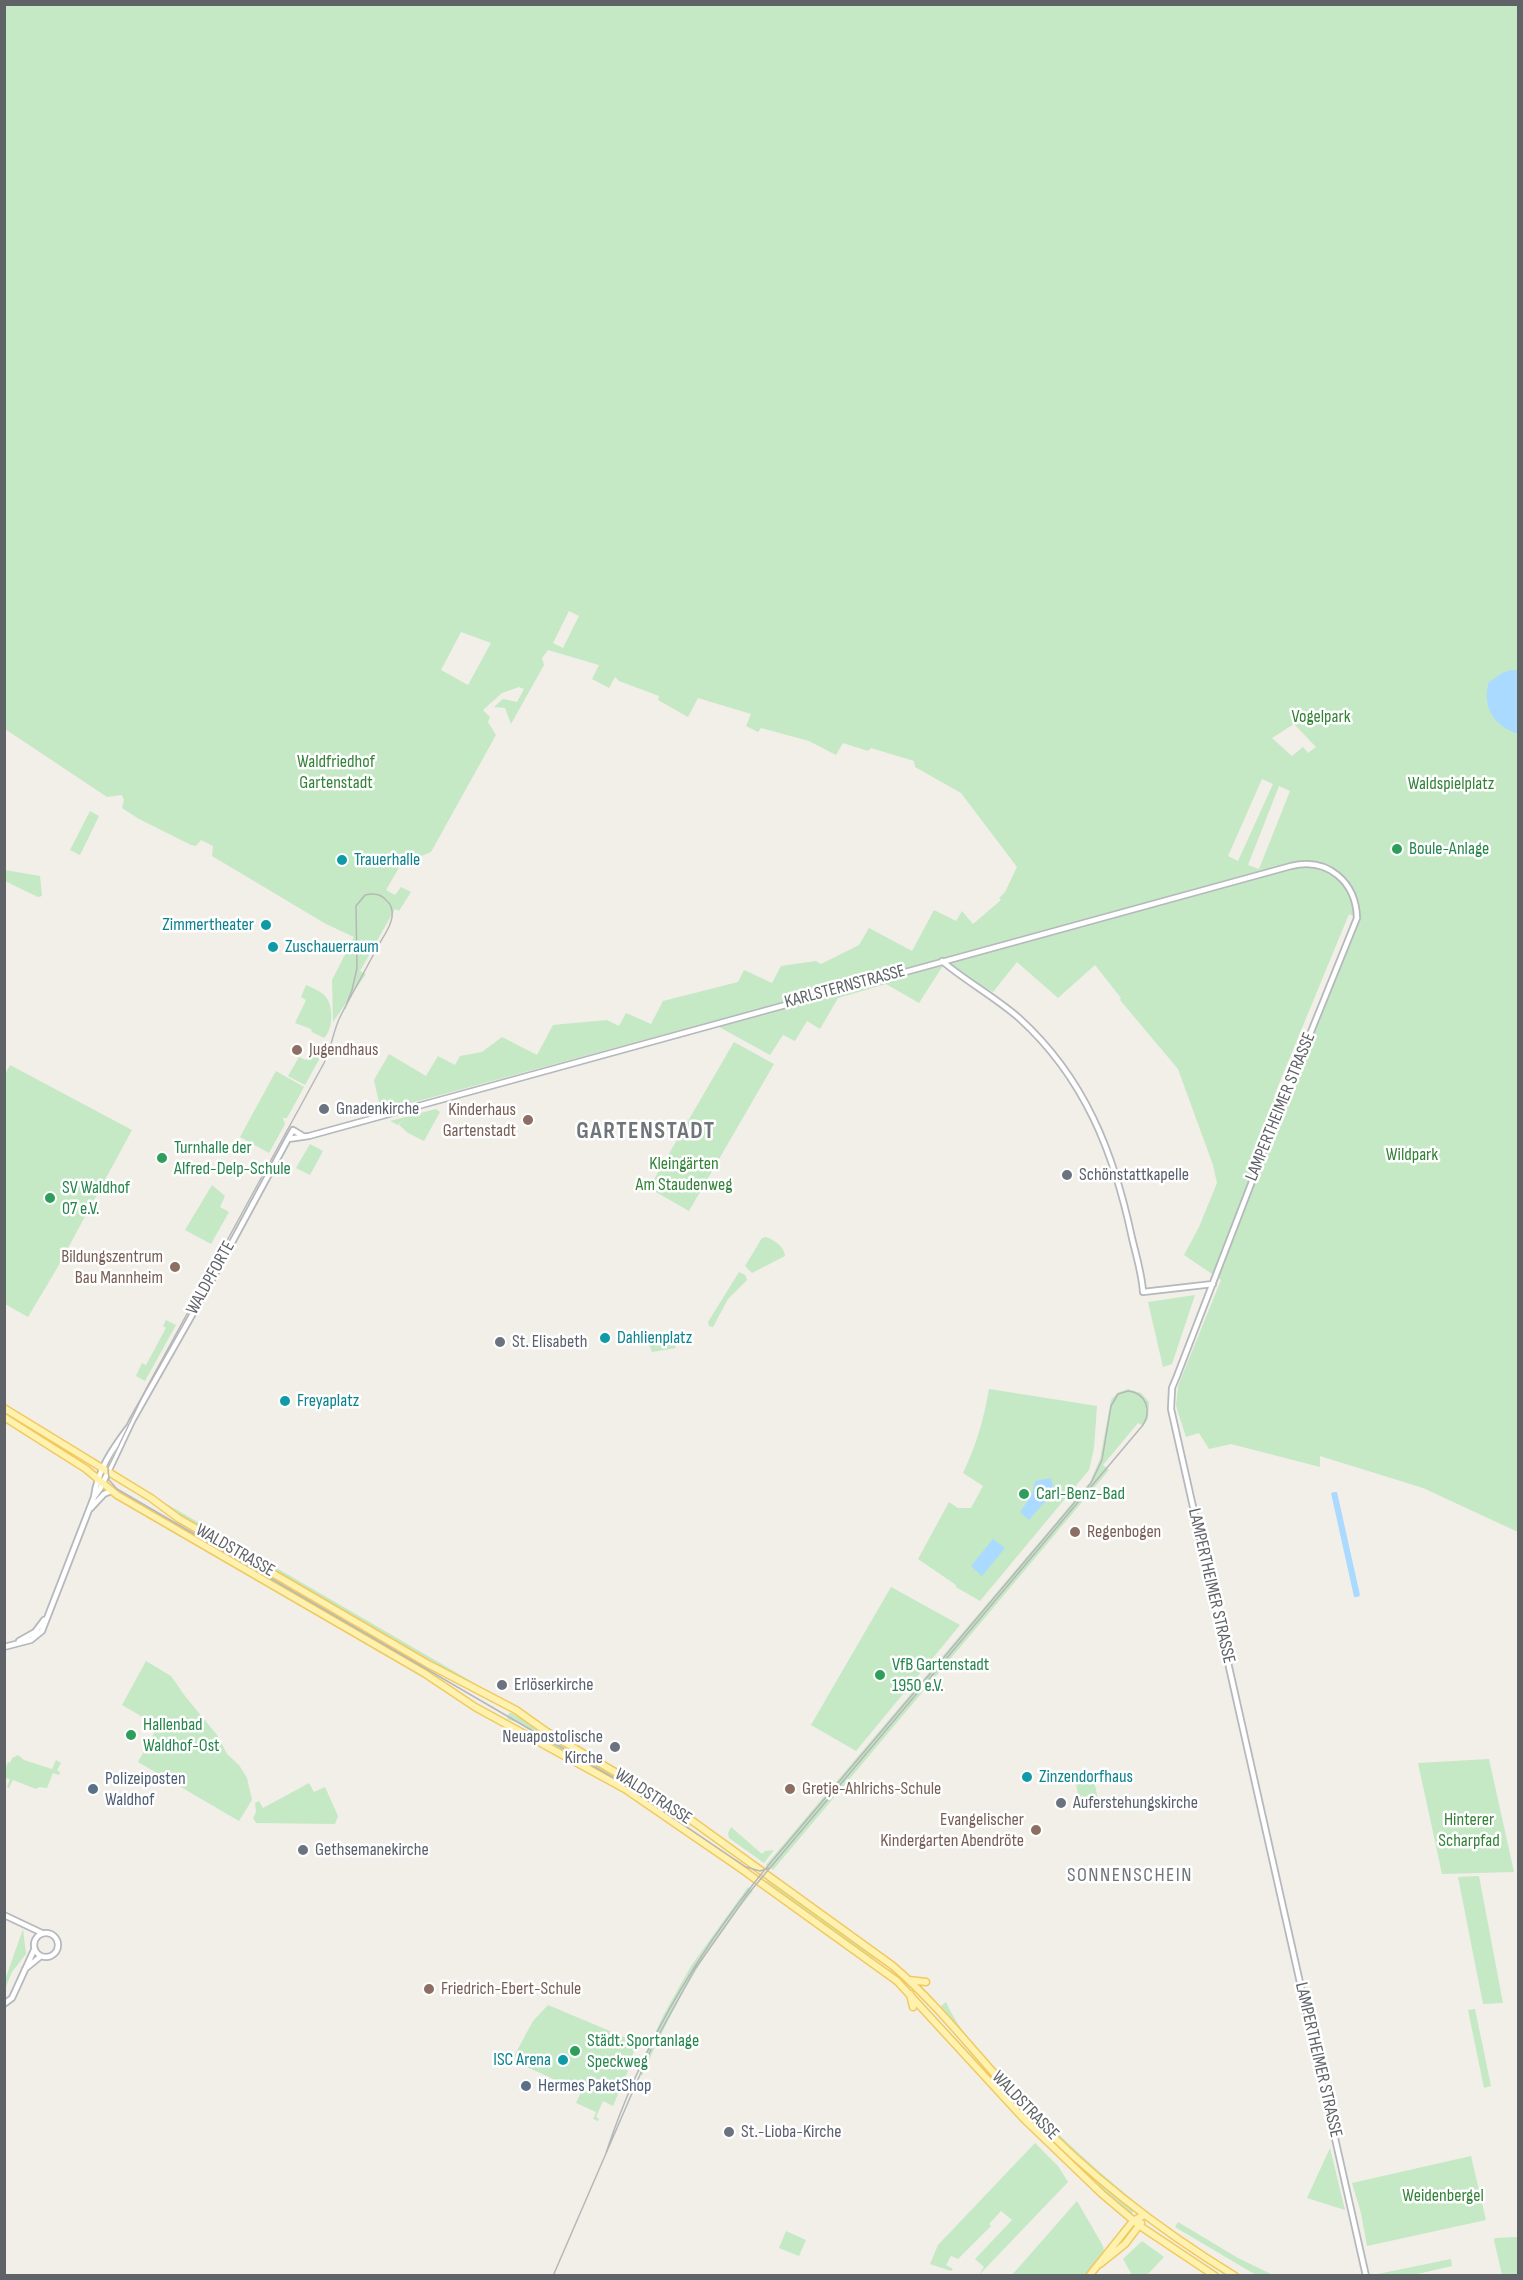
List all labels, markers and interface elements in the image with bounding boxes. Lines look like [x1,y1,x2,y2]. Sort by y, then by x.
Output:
park label: Vogelpark [1291,706,1351,728]
park label: Waldfriedhof Gartenstadt [297,751,375,794]
park label: Waldspielplatz [1408,773,1494,795]
place label: Boule-Anlage [1409,838,1489,860]
marker: Boule-Anlage [1390,842,1404,856]
place label: Trauerhalle [354,849,420,871]
marker: Trauerhalle [335,853,349,867]
place label: Zimmertheater [162,914,254,936]
marker: Zimmertheater [259,918,273,932]
place label: Zuschauerraum [285,936,379,958]
marker: Zuschauerraum [266,940,280,954]
street label: KARLSTERNSTRASSE [782,961,908,1013]
street label: LAMPERTHEIMER STRASSE [1241,1030,1321,1184]
place label: Jugendhaus [309,1039,378,1061]
marker: Jugendhaus [290,1043,304,1057]
place label: Gnadenkirche [336,1098,419,1120]
place label: Kinderhaus Gartenstadt [443,1099,516,1142]
marker: Gnadenkirche [317,1102,331,1116]
marker: Kinderhaus Gartenstadt [521,1113,535,1127]
district label: GARTENSTADT [576,1118,716,1146]
place label: Turnhalle der Alfred-Delp-Schule [174,1137,291,1180]
park label: Wildpark [1386,1144,1438,1166]
marker: Turnhalle der Alfred-Delp-Schule [155,1151,169,1165]
park label: Kleingärten Am Staudenweg [636,1153,732,1196]
place label: Schönstattkapelle [1079,1164,1189,1186]
marker: Schönstattkapelle [1060,1168,1074,1182]
place label: SV Waldhof 07 e.V. [62,1177,130,1220]
marker: SV Waldhof 07 e.V. [43,1191,57,1205]
street label: WALDPFORTE [182,1238,240,1318]
place label: Bildungszentrum Bau Mannheim [61,1246,163,1288]
marker: Bildungszentrum Bau Mannheim [168,1260,182,1274]
place label: Dahlienplatz [617,1327,692,1349]
place label: St. Elisabeth [512,1331,587,1353]
marker: Dahlienplatz [598,1331,612,1345]
marker: St. Elisabeth [493,1335,507,1349]
place label: Freyaplatz [297,1390,359,1412]
marker: Freyaplatz [278,1394,292,1408]
place label: Carl-Benz-Bad [1036,1483,1125,1505]
marker: Carl-Benz-Bad [1017,1487,1031,1501]
street label: LAMPERTHEIMER STRASSE [1183,1506,1239,1666]
street label: WALDSTRASSE [192,1520,278,1582]
place label: Regenbogen [1087,1521,1161,1543]
marker: Regenbogen [1068,1525,1082,1539]
place label: VfB Gartenstadt 1950 e.V. [892,1654,989,1696]
marker: VfB Gartenstadt 1950 e.V. [873,1668,887,1682]
place label: Erlöserkirche [514,1674,594,1696]
marker: Erlöserkirche [495,1678,509,1692]
place label: Hallenbad Waldhof-Ost [143,1714,220,1756]
place label: Neuapostolische Kirche [502,1726,603,1768]
marker: Hallenbad Waldhof-Ost [124,1728,138,1742]
marker: Neuapostolische Kirche [608,1740,622,1754]
street label: WALDSTRASSE [610,1764,696,1830]
place label: Zinzendorfhaus [1039,1766,1133,1788]
place label: Polizeiposten Waldhof [105,1768,186,1810]
marker: Zinzendorfhaus [1020,1770,1034,1784]
place label: Gretje-Ahlrichs-Schule [802,1778,941,1800]
marker: Polizeiposten Waldhof [86,1782,100,1796]
marker: Gretje-Ahlrichs-Schule [783,1782,797,1796]
place label: Auferstehungskirche [1073,1792,1198,1814]
marker: Auferstehungskirche [1054,1796,1068,1810]
place label: Evangelischer Kindergarten Abendröte [880,1809,1024,1852]
park label: Hinterer Scharpfad [1438,1809,1500,1852]
marker: Evangelischer Kindergarten Abendröte [1029,1823,1043,1837]
place label: Gethsemanekirche [315,1839,429,1861]
marker: Gethsemanekirche [296,1843,310,1857]
district label: SONNENSCHEIN [1067,1864,1193,1888]
place label: Friedrich-Ebert-Schule [441,1978,581,2000]
street label: LAMPERTHEIMER STRASSE [1290,1980,1346,2140]
marker: Friedrich-Ebert-Schule [422,1982,436,1996]
place label: Städt. Sportanlage Speckweg [587,2030,699,2072]
marker: Städt. Sportanlage Speckweg [568,2044,582,2058]
place label: ISC Arena [493,2049,551,2071]
marker: ISC Arena [556,2053,570,2067]
street label: WALDSTRASSE [987,2067,1063,2145]
place label: Hermes PaketShop [538,2075,652,2097]
marker: Hermes PaketShop [519,2079,533,2093]
place label: St.-Lioba-Kirche [741,2121,841,2143]
marker: St.-Lioba-Kirche [722,2125,736,2139]
park label: Weidenbergel [1402,2185,1484,2207]

